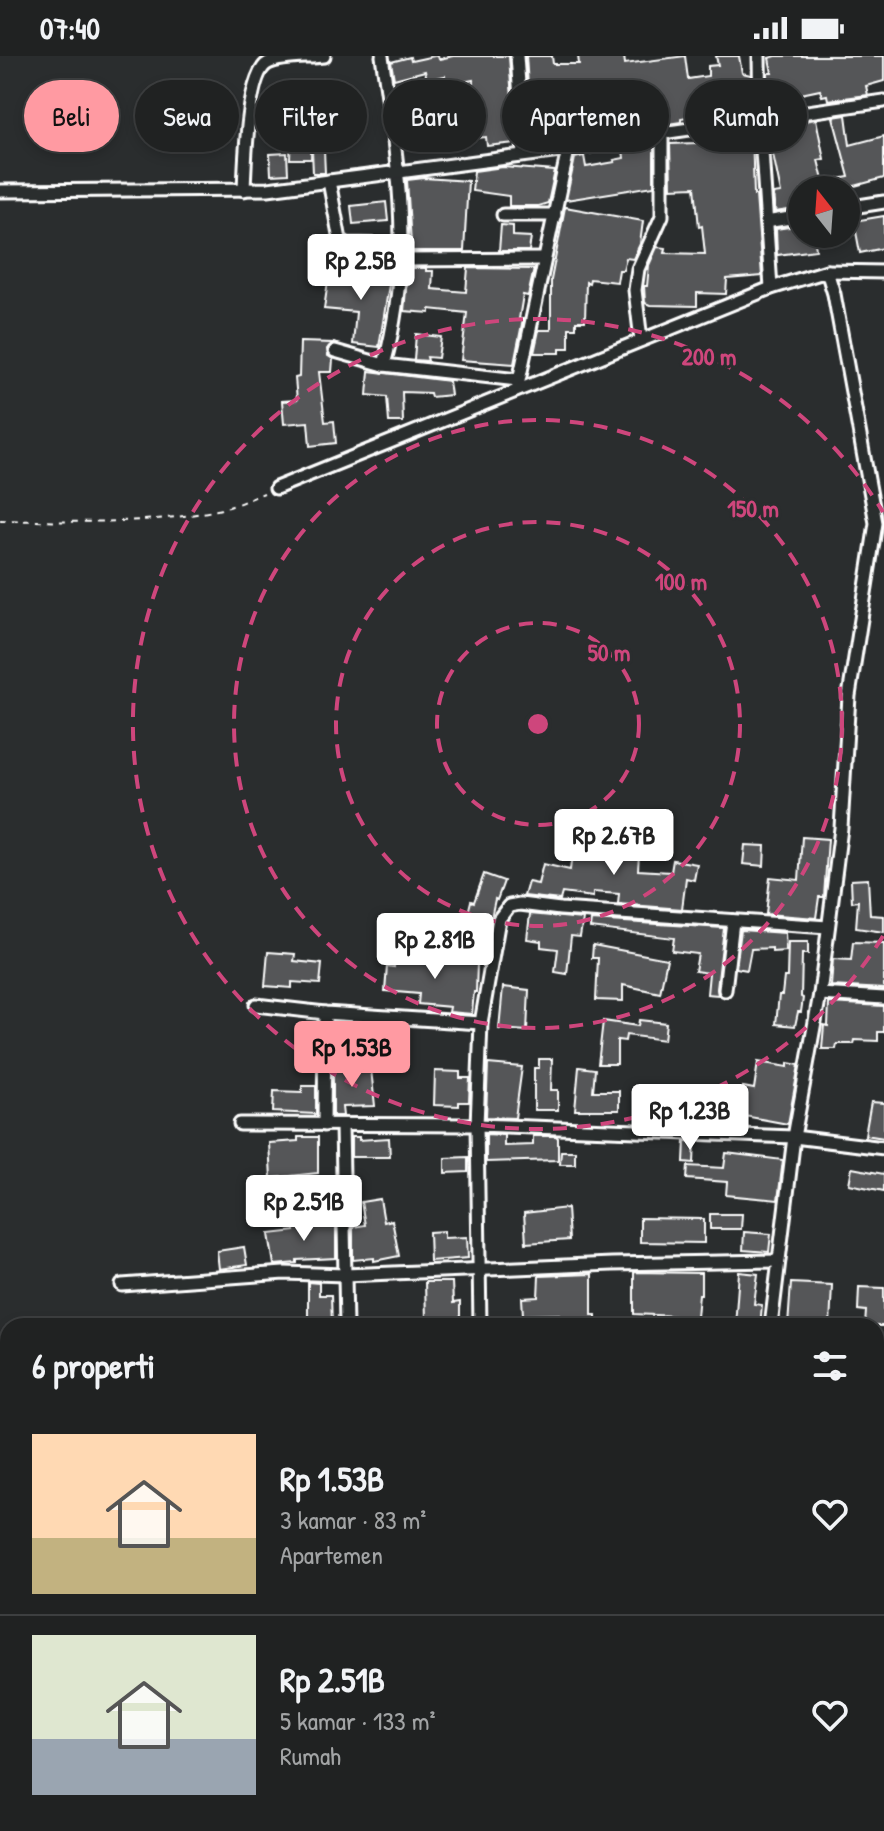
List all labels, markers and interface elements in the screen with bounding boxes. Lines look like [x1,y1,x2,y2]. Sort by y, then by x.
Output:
text: 07:40 [40,8,100,48]
chip: Beli [24,80,119,152]
chip: Sewa [135,80,239,152]
chip: Filter [255,80,367,152]
chip: Baru [383,80,486,152]
chip: Apartemen [502,80,669,152]
chip: Rumah [685,80,807,152]
north arrow [788,176,860,248]
map controls [788,176,860,248]
pin: Rp 2.5B [287,234,435,302]
text: Rp 2.5B [326,242,396,277]
text: 200 m [682,340,736,372]
text: 150 m [727,492,779,524]
text: 100 m [655,565,707,597]
text: 50 m [588,636,630,668]
centre of rings [524,710,552,738]
pin: Rp 2.67B [531,809,697,877]
text: Rp 2.67B [572,817,656,852]
pin: Rp 2.81B [352,913,518,981]
text: Rp 2.81B [395,921,475,956]
pin: Rp 1.53B [269,1021,435,1089]
text: Rp 1.53B [312,1029,392,1064]
pin: Rp 1.23B [607,1084,773,1152]
text: Rp 1.23B [650,1092,730,1127]
pin: Rp 2.51B [221,1175,387,1243]
text: Rp 2.51B [264,1183,344,1218]
text: 6 properti [32,1343,155,1389]
icon: filters [808,1344,852,1388]
text: Rp 1.53B [280,1456,384,1502]
icon: home [96,1466,192,1562]
icon: heart [808,1492,852,1536]
text: 3 kamar · 83 m² [280,1502,426,1537]
text: Apartemen [280,1537,383,1572]
text: Rp 2.51B [280,1657,385,1703]
icon: home [96,1667,192,1763]
icon: heart [808,1693,852,1737]
text: 5 kamar · 133 m² [280,1703,435,1738]
text: Rumah [280,1738,341,1773]

